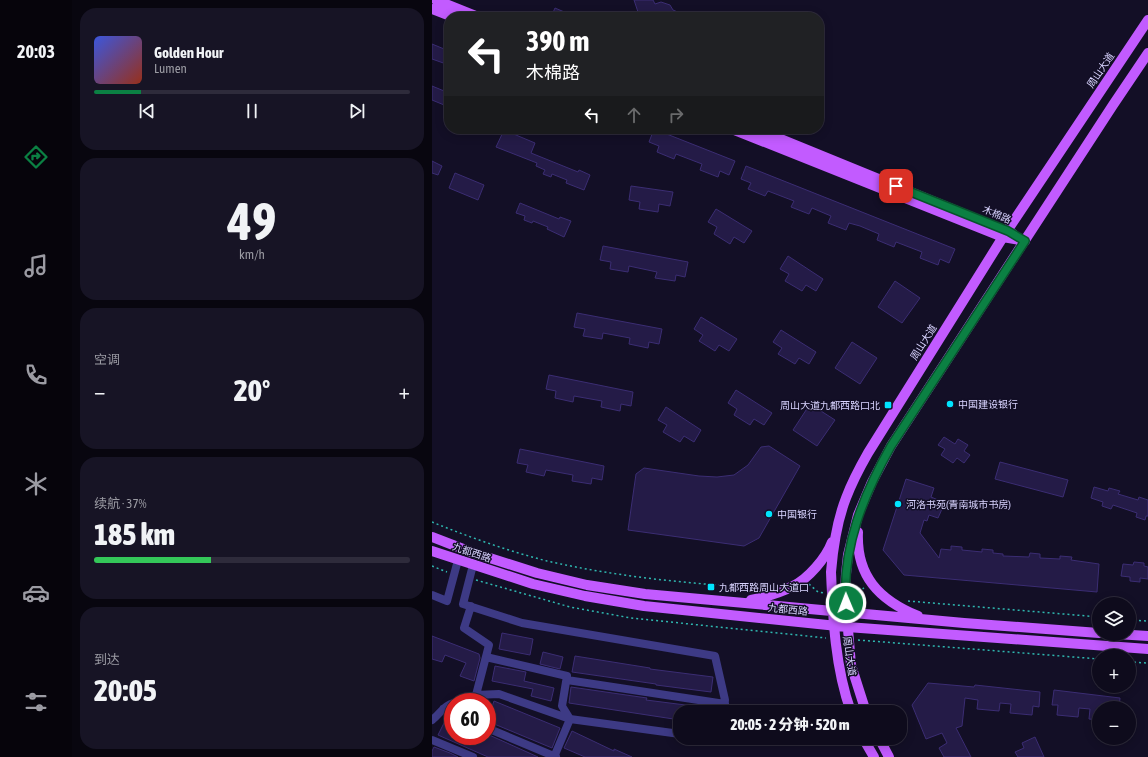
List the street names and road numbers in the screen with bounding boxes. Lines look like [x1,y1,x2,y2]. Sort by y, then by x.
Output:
street label: 周山大道 [1085,51,1116,90]
street label: 木棉路 [981,204,1013,225]
street label: 周山大道 [908,322,939,362]
street label: 九都西路 [451,541,493,564]
street label: 九都西路 [767,602,808,617]
street label: 周山大道 [841,635,858,677]

